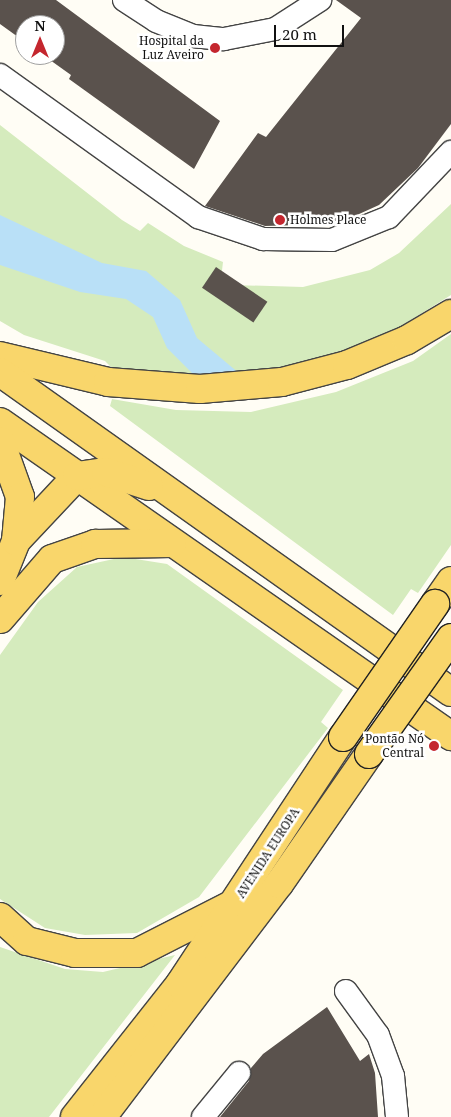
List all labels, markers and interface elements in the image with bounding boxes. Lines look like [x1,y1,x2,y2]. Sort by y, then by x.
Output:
north arrow [15,15,65,65]
scale bar [276,15,346,47]
text: N [34,16,46,35]
text: 20 m [282,24,317,44]
place label: Hospital da Luz Aveiro [139,34,204,62]
marker: Hospital da Luz Aveiro [208,41,222,55]
place label: Holmes Place [290,213,366,227]
marker: Holmes Place [274,214,286,226]
place label: Pontão Nó Central [365,732,424,760]
marker: Pontão Nó Central [428,740,440,752]
street label: AVENIDA EUROPA [234,805,302,901]

